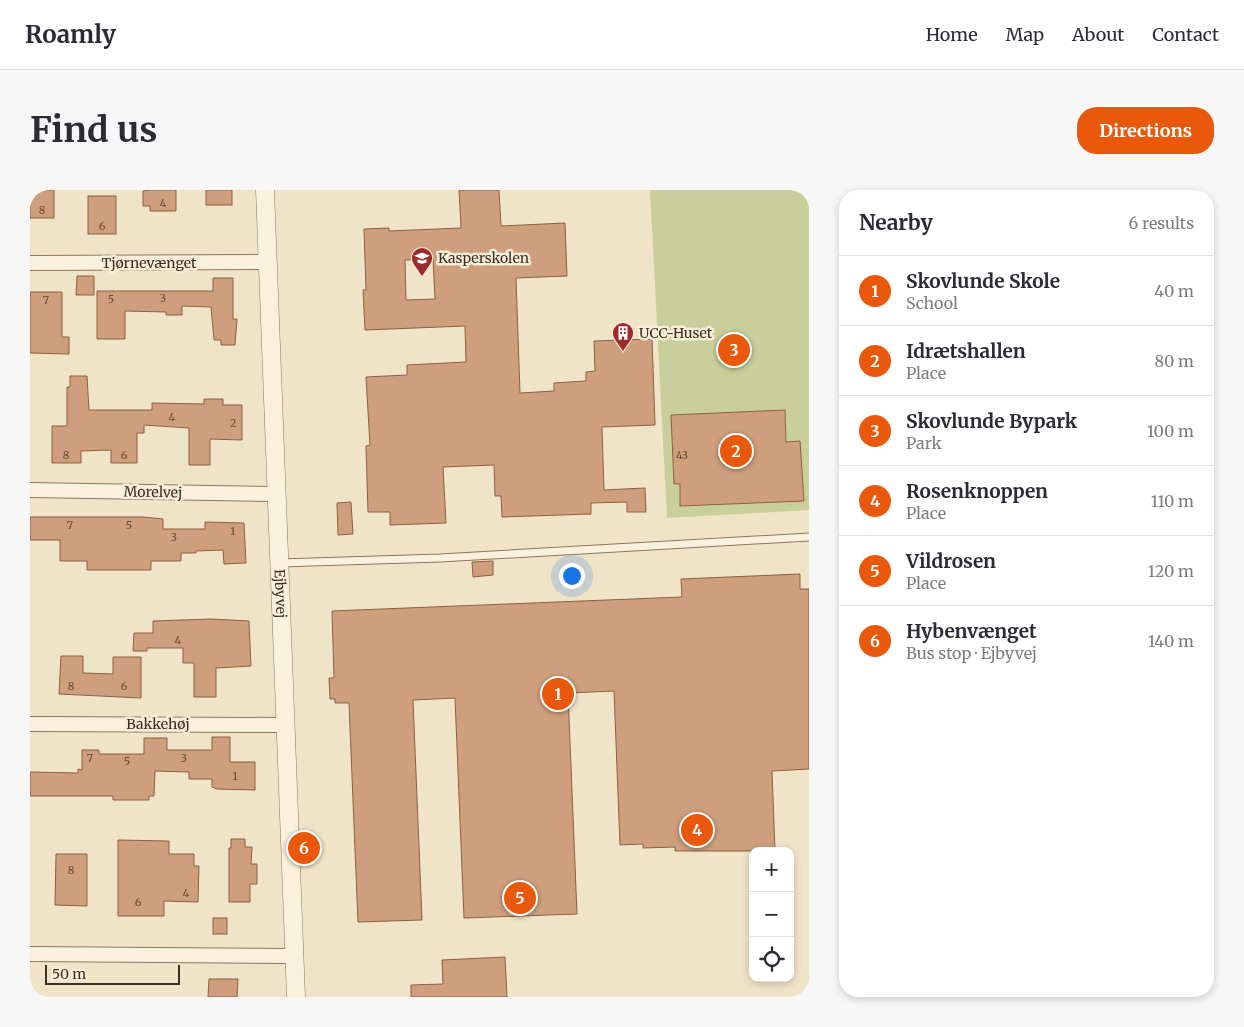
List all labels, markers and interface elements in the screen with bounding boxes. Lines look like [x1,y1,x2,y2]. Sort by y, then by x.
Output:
text: Roamly [25,19,116,50]
text: Home [926,23,978,46]
text: Map [1006,23,1044,46]
text: About [1072,23,1124,46]
text: Contact [1152,23,1219,46]
button: Directions [1077,107,1214,154]
text: Find us [30,108,157,152]
house number: 4 [160,196,167,210]
house number: 8 [39,203,46,217]
text: Nearby [859,209,933,236]
text: 6 results [1129,213,1194,233]
house number: 6 [99,219,106,233]
school or university icon: Kasperskolen [410,246,434,277]
place label: Kasperskolen [438,249,529,267]
street label: Tjørnevænget [101,254,197,272]
text: Skovlunde Skole [906,269,1060,293]
text: 1 [871,281,879,301]
text: 40 m [1154,281,1194,301]
house number: 3 [160,291,166,305]
house number: 5 [108,292,114,306]
house number: 7 [43,293,49,307]
text: School [906,293,958,313]
building icon: UCC-Huset [611,321,635,352]
place label: UCC-Huset [639,324,713,342]
pin: 3 [718,331,750,369]
text: Idrætshallen [906,339,1026,363]
text: 2 [870,351,880,371]
text: 80 m [1155,351,1194,371]
text: Place [906,363,946,383]
text: Skovlunde Bypark [906,409,1077,433]
house number: 4 [169,410,176,424]
house number: 2 [230,416,236,430]
text: 3 [870,421,880,441]
text: 100 m [1147,421,1194,441]
pin: 2 [720,432,752,470]
text: Park [906,433,942,453]
house number: 8 [63,448,70,462]
house number: 6 [121,448,128,462]
house number: 43 [676,448,688,462]
text: Rosenknoppen [906,479,1048,503]
street label: Morelvej [123,482,183,502]
text: 4 [870,491,880,511]
text: 110 m [1151,491,1194,511]
text: Place [906,503,946,523]
house number: 7 [67,518,73,532]
house number: 5 [126,518,132,532]
house number: 1 [231,524,236,538]
house number: 3 [171,530,177,544]
text: Vildrosen [906,549,996,573]
text: 5 [870,561,880,581]
text: 120 m [1148,561,1194,581]
your location [559,563,585,589]
street label: Ejbyvej [271,569,290,619]
text: Place [906,573,946,593]
text: Hybenvænget [906,619,1037,643]
text: 6 [870,631,880,651]
text: 140 m [1148,631,1194,651]
house number: 4 [175,633,182,647]
text: Bus stop · Ejbyvej [906,643,1037,663]
pin: 1 [542,675,574,713]
house number: 8 [68,679,75,693]
house number: 6 [121,679,128,693]
street label: Bakkehøj [126,715,190,733]
house number: 7 [87,751,93,765]
house number: 3 [181,751,187,765]
house number: 5 [124,754,130,768]
house number: 1 [233,769,238,783]
pin: 4 [681,811,713,849]
pin: 6 [288,829,320,867]
map controls [749,847,794,982]
button: + [749,847,794,892]
house number: 8 [68,863,75,877]
pin: 5 [504,879,536,917]
house number: 4 [183,886,190,900]
button: − [749,892,794,937]
house number: 6 [135,895,142,909]
button: locate [749,937,794,982]
scale bar [45,962,180,985]
text: 50 m [52,965,86,983]

